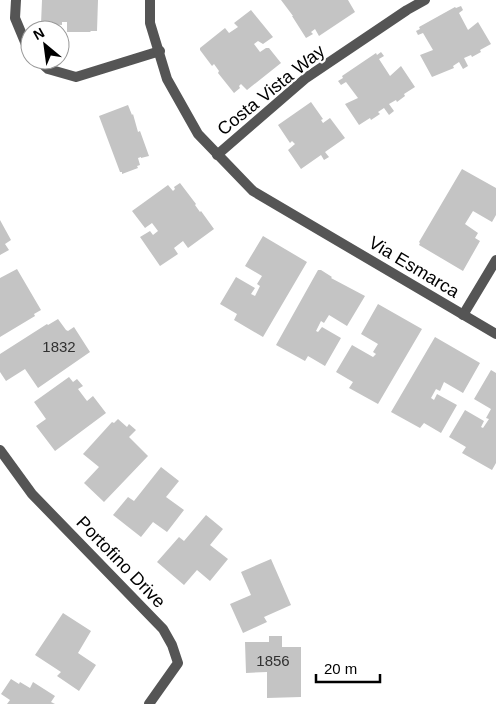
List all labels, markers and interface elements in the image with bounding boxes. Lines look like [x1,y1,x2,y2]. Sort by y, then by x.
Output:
north arrow [20,20,70,70]
text: N [30,24,47,43]
street label: Costa Vista Way [213,41,329,139]
street label: Via Esmarca [365,232,464,302]
house number: 1832 [42,338,76,355]
street label: Portofino Drive [72,512,170,612]
house number: 1856 [256,652,290,669]
scale bar [316,652,380,684]
text: 20 m [324,660,357,677]

